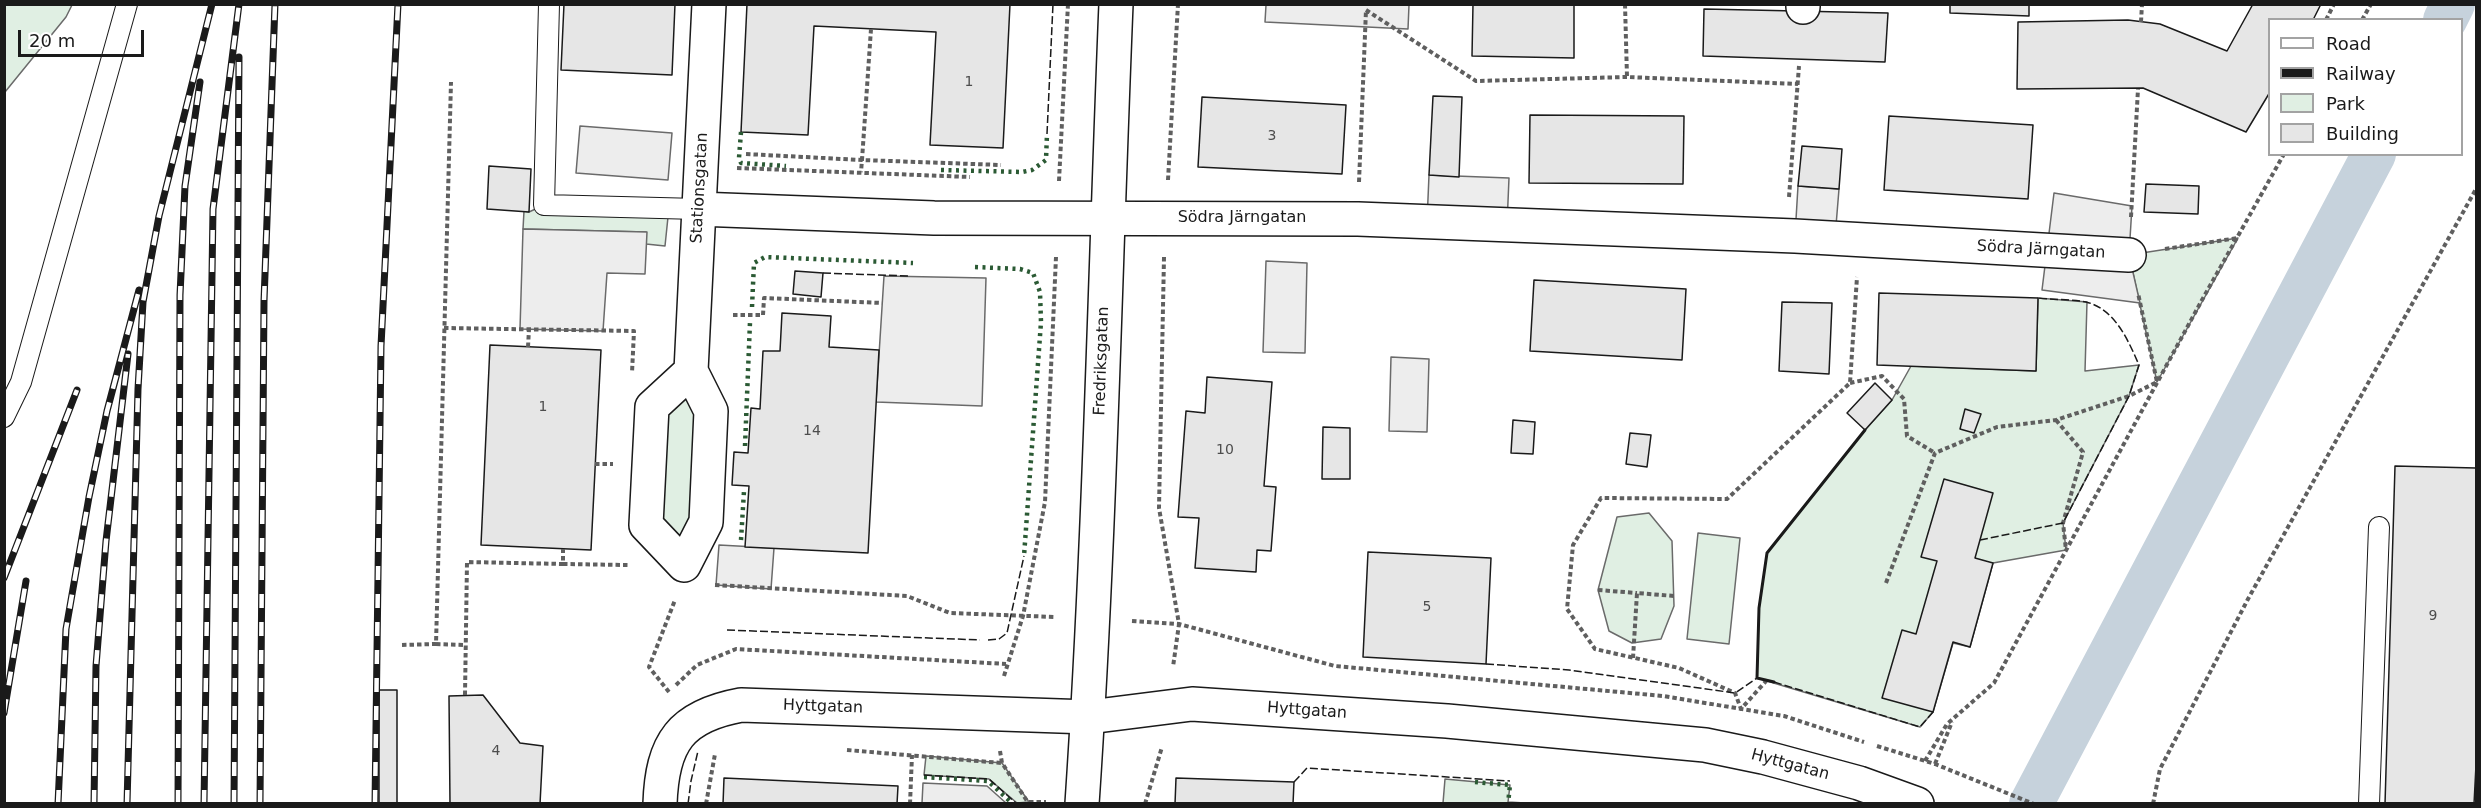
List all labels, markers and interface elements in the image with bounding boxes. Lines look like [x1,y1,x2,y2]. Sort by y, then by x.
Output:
scale bar [21,18,147,56]
legend [2268,18,2463,156]
text: 20 m [29,30,75,51]
text: Road [2326,33,2371,54]
text: Railway [2326,63,2396,84]
house number: 1 [965,74,973,90]
text: Park [2326,93,2365,114]
text: Building [2326,123,2399,144]
house number: 3 [1268,128,1276,144]
street label: Stationsgatan [687,132,713,244]
street label: Södra Järngatan [1178,208,1306,228]
street label: Södra Järngatan [1976,237,2106,263]
street label: Fredriksgatan [1091,306,1113,416]
house number: 1 [539,399,547,415]
house number: 14 [803,423,821,439]
house number: 10 [1216,442,1234,458]
house number: 5 [1423,599,1431,615]
house number: 9 [2429,608,2437,624]
street label: Hyttgatan [783,696,863,718]
street label: Hyttgatan [1266,699,1348,723]
house number: 4 [492,743,500,759]
street label: Hyttgatan [1749,745,1831,785]

